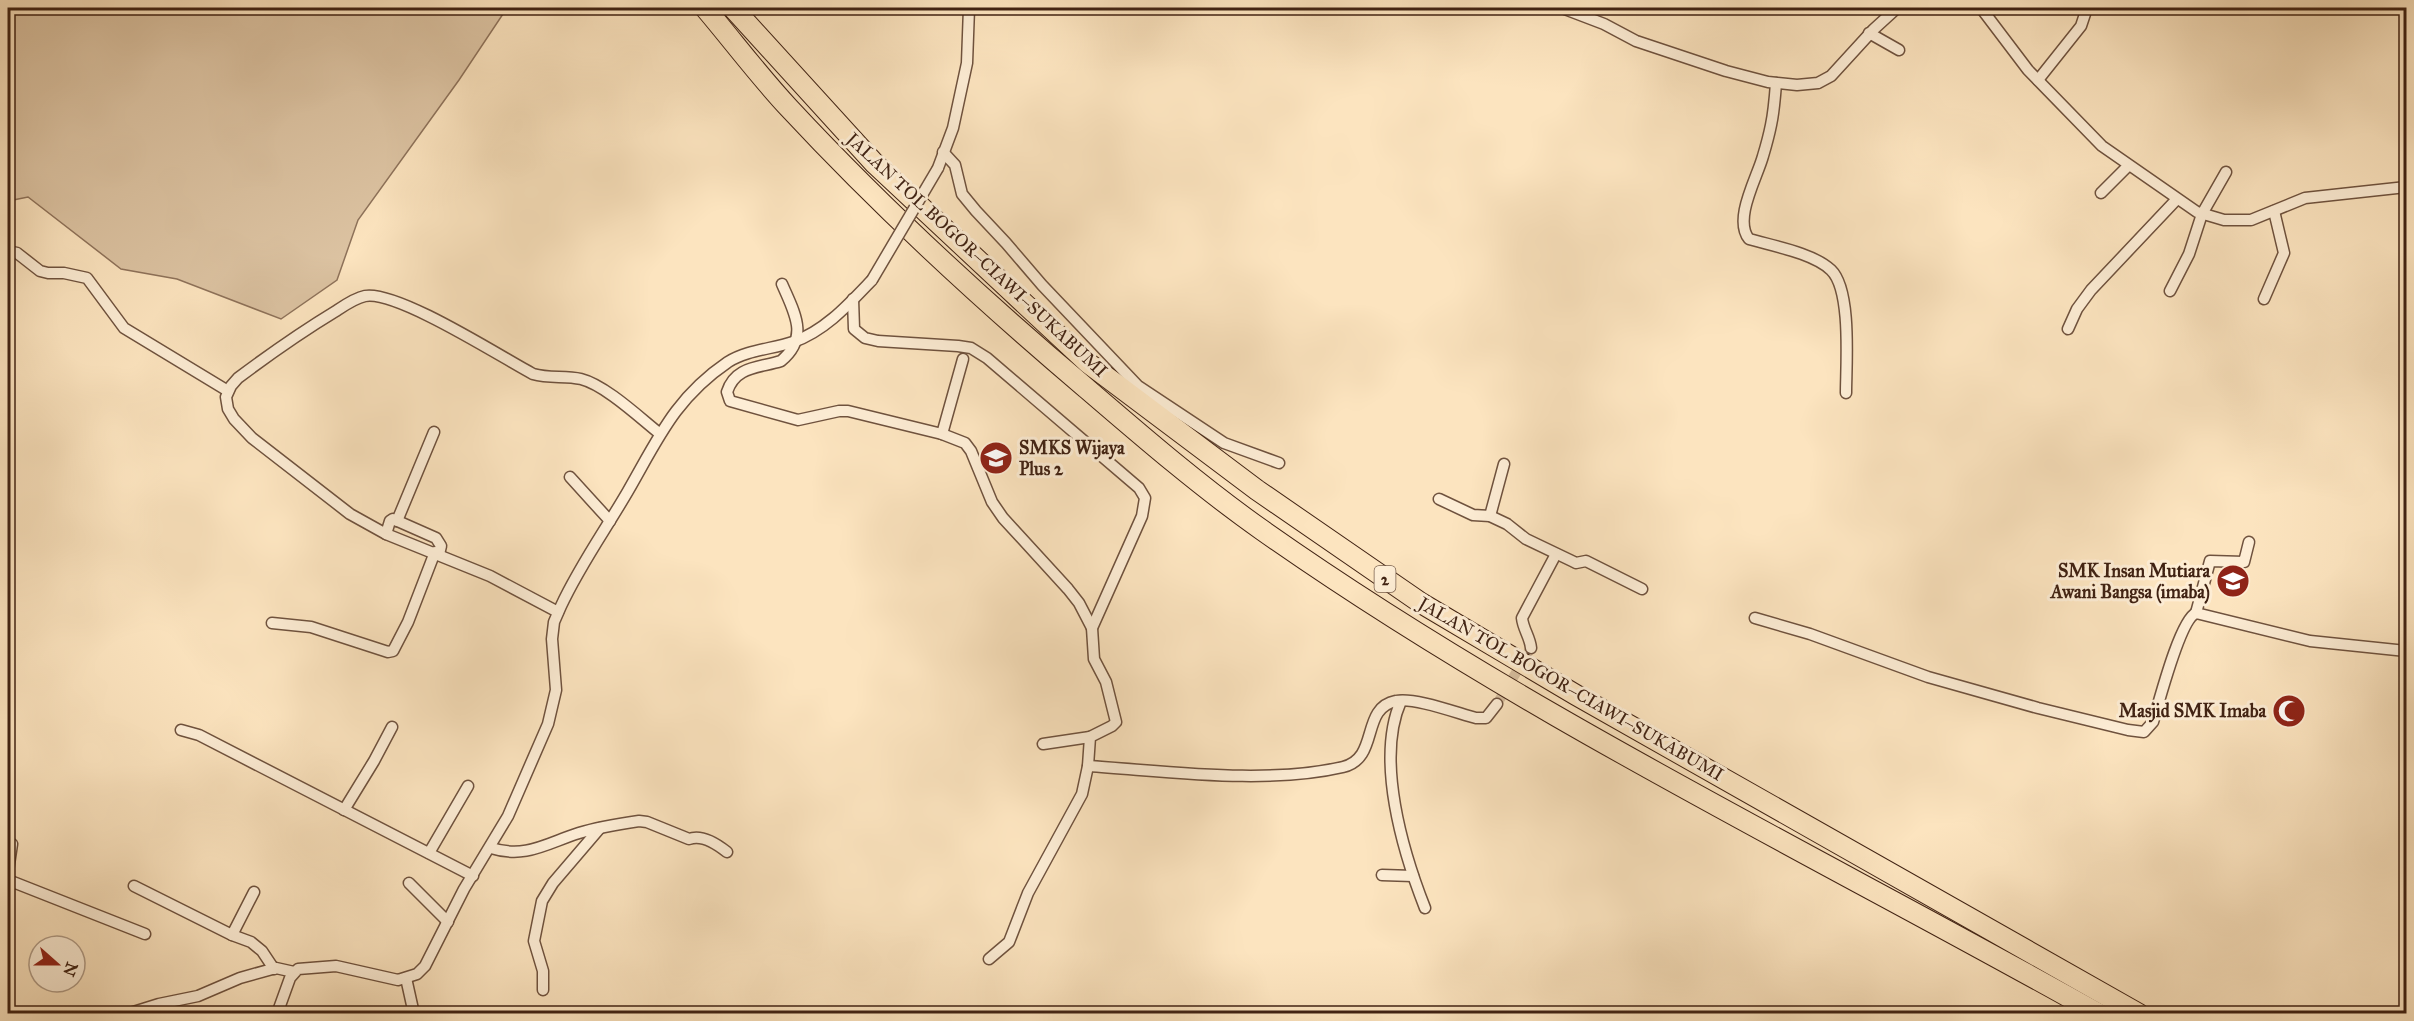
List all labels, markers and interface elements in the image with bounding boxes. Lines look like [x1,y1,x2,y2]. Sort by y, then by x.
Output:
street label: JALAN TOL BOGOR–CIAWI–SUKABUMI [840,127,1112,383]
place label: SMKS Wijaya Plus 2 [1019,437,1125,480]
school or university icon: SMKS Wijaya Plus 2 [978,440,1014,476]
place label: SMK Insan Mutiara Awani Bangsa (imaba) [2050,560,2210,604]
school or university icon: SMK Insan Mutiara Awani Bangsa (imaba) [2215,563,2251,599]
road number: 2 [1374,566,1396,592]
street label: JALAN TOL BOGOR–CIAWI–SUKABUMI [1412,591,1728,787]
mosque icon: Masjid SMK Imaba [2271,693,2307,729]
place label: Masjid SMK Imaba [2119,700,2266,723]
north arrow [27,934,87,994]
text: N [59,959,82,979]

